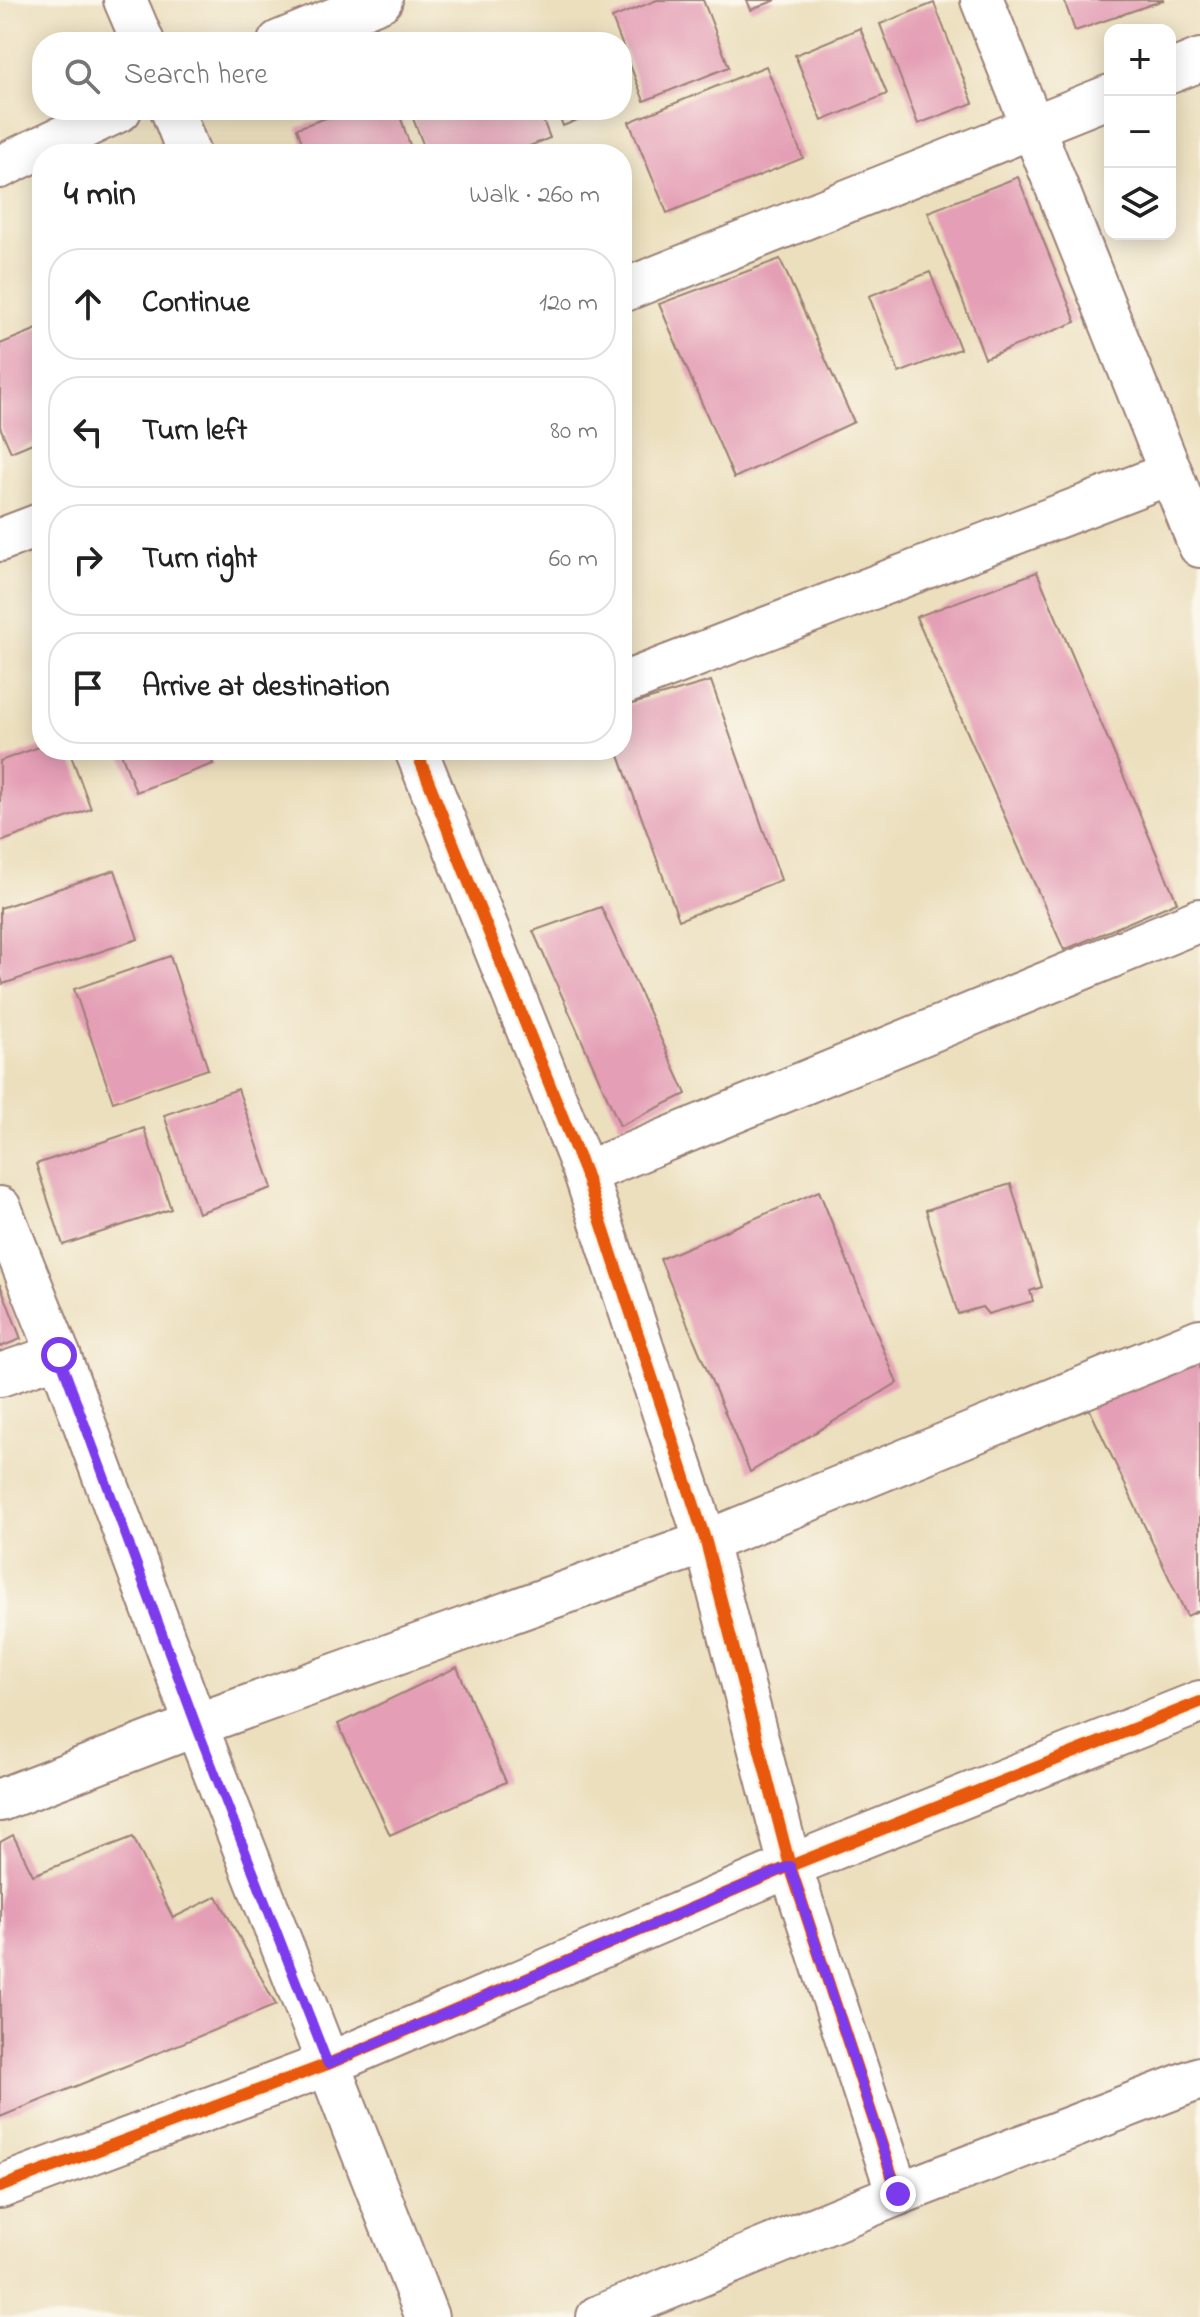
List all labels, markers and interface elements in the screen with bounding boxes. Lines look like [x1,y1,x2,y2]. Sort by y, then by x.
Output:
map controls [1104,24,1176,240]
button: + [1104,24,1176,96]
search box [32,32,632,120]
icon: search [60,54,104,98]
text: Search here [124,54,268,98]
button: − [1104,96,1176,168]
button: layers [1104,168,1176,240]
text: 4 min [64,171,136,221]
text: Walk · 260 m [469,177,600,215]
icon: ahead [66,282,110,326]
text: Continue [142,282,250,326]
text: 120 m [539,285,598,323]
icon: left [66,410,110,454]
text: Turn left [142,410,247,454]
text: 80 m [550,413,598,451]
icon: right [66,538,110,582]
text: Turn right [142,538,257,582]
text: 60 m [549,541,598,579]
icon: arrive [66,666,110,710]
text: Arrive at destination [142,666,390,710]
route start [41,1337,77,1373]
route end [880,2176,916,2212]

